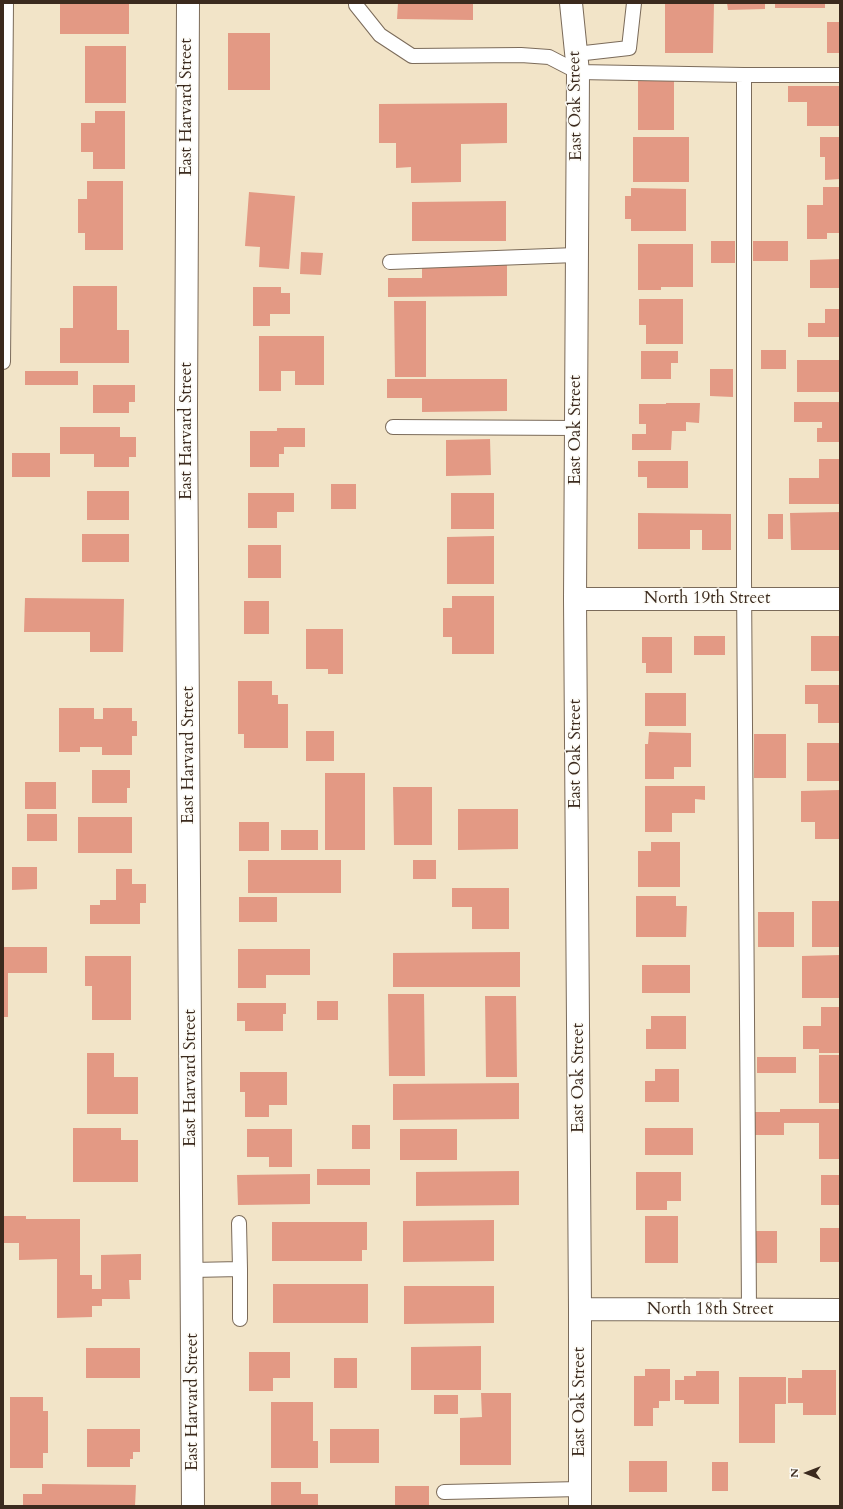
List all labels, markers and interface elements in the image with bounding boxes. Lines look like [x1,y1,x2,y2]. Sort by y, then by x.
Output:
street label: East Harvard Street [177,38,197,176]
street label: East Oak Street [565,51,587,161]
street label: East Harvard Street [177,362,197,500]
street label: East Oak Street [566,375,586,485]
street label: North 19th Street [644,589,770,609]
street label: East Harvard Street [179,686,199,824]
street label: East Oak Street [566,699,586,809]
street label: East Harvard Street [181,1009,201,1147]
street label: East Oak Street [569,1023,589,1133]
street label: North 18th Street [647,1300,773,1320]
street label: East Harvard Street [183,1333,203,1471]
street label: East Oak Street [570,1347,590,1457]
north arrow [787,1453,827,1493]
text: N [787,1468,802,1478]

